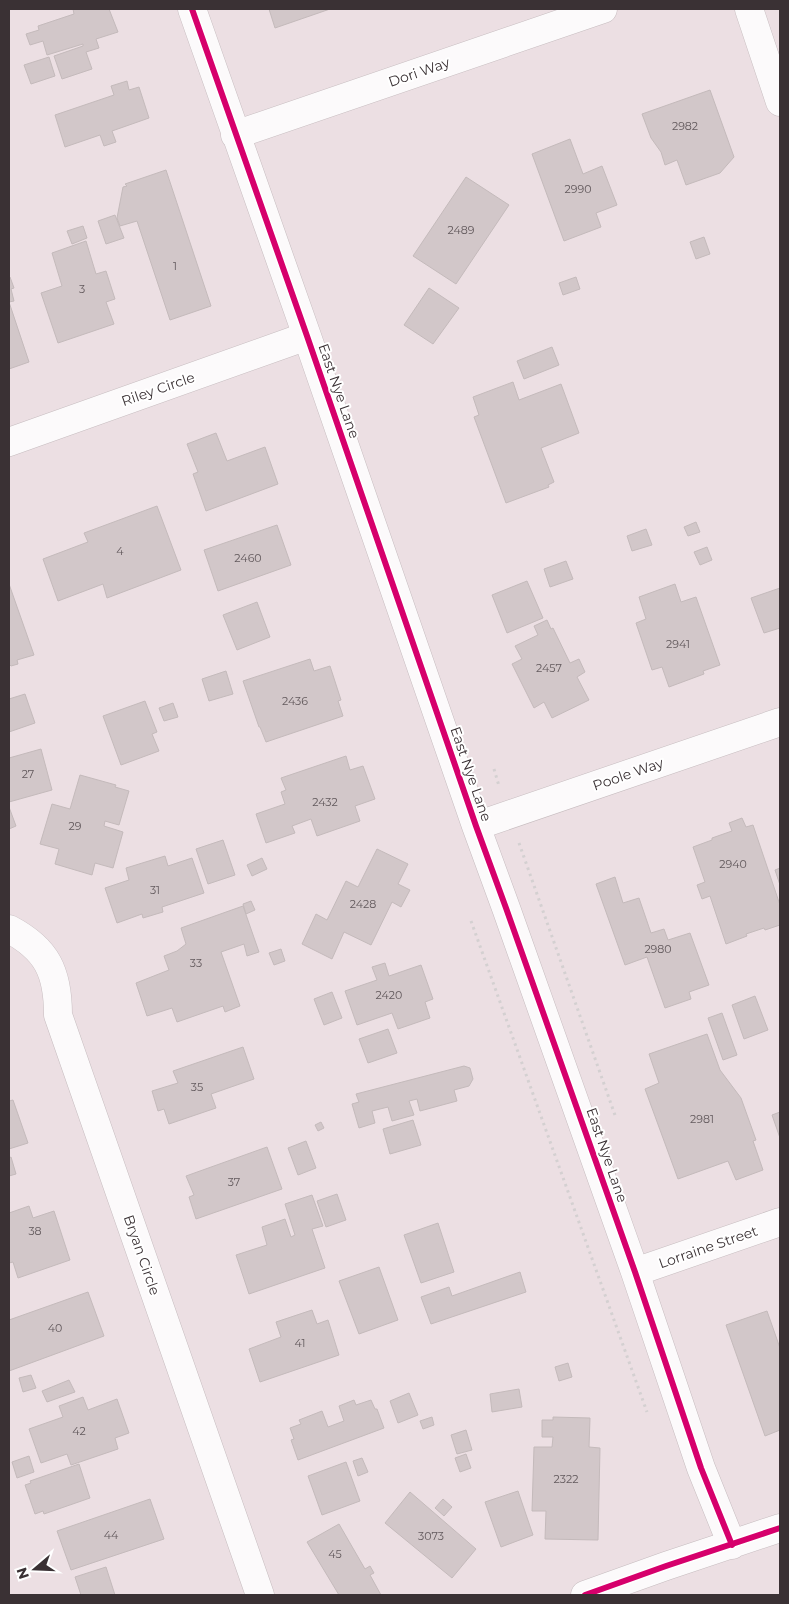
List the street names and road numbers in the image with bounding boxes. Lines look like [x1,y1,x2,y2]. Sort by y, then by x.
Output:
street label: Dori Way [386,53,452,91]
street label: East Nye Lane [314,341,364,441]
street label: Riley Circle [119,368,197,410]
street label: East Nye Lane [446,724,496,824]
street label: Poole Way [590,753,666,795]
street label: East Nye Lane [582,1105,632,1205]
street label: Bryan Circle [120,1212,164,1298]
street label: Lorraine Street [656,1222,760,1272]

